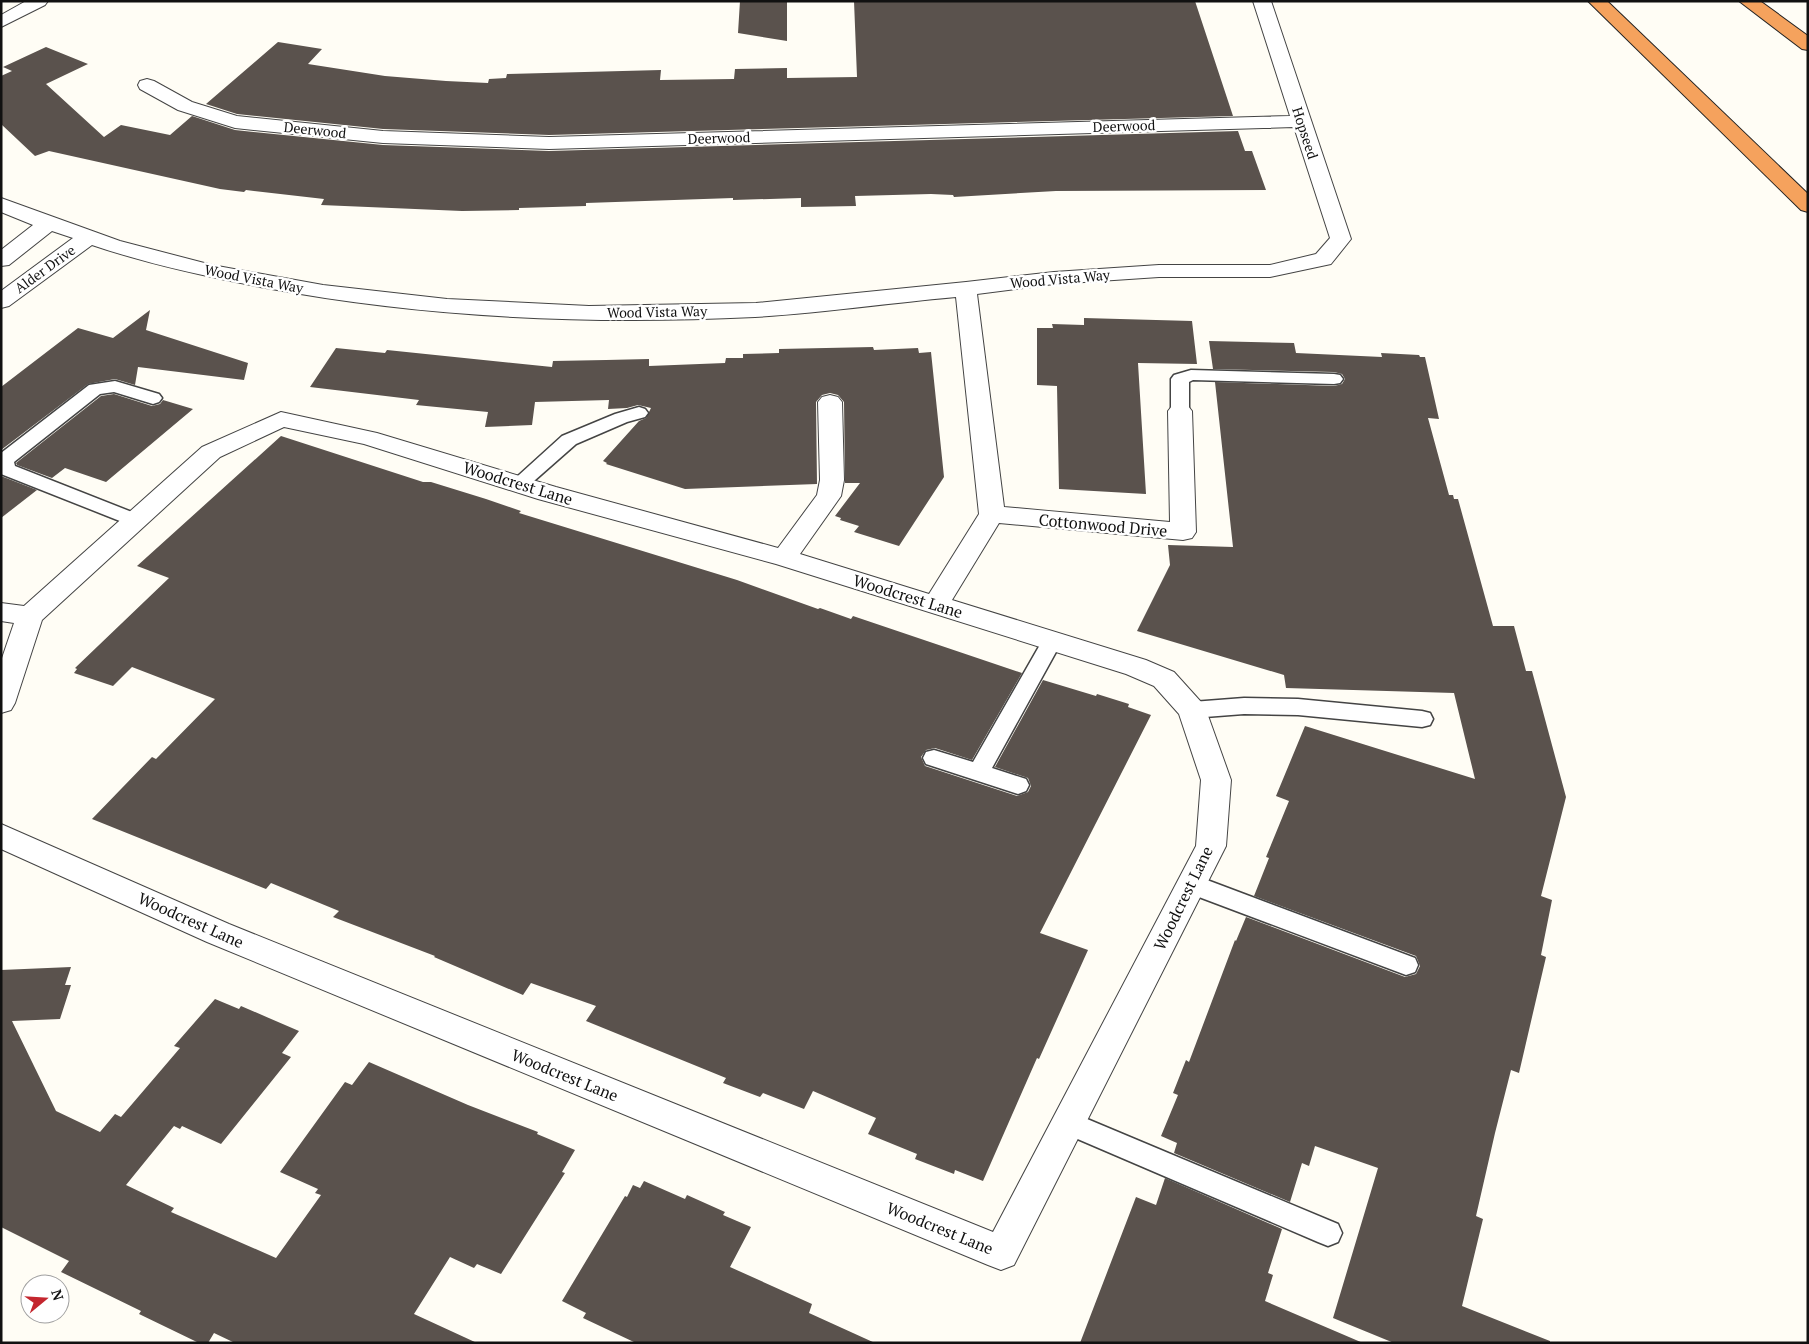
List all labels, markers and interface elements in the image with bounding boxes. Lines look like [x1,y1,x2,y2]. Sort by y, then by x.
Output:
street label: Hopseed [1288,104,1323,162]
street label: Deerwood [1092,115,1156,136]
street label: Deerwood [283,117,347,142]
street label: Deerwood [687,127,751,148]
street label: Alder Drive [10,240,79,297]
street label: Wood Vista Way [203,260,306,298]
street label: Wood Vista Way [1009,265,1112,292]
street label: Wood Vista Way [607,301,708,322]
street label: Woodcrest Lane [461,456,575,510]
street label: Cottonwood Drive [1038,508,1168,542]
street label: Woodcrest Lane [851,569,965,623]
street label: Woodcrest Lane [1148,842,1218,954]
street label: Woodcrest Lane [135,887,247,953]
street label: Woodcrest Lane [508,1044,622,1106]
street label: Woodcrest Lane [883,1197,997,1259]
north arrow [20,1274,70,1324]
text: N [47,1287,69,1303]

